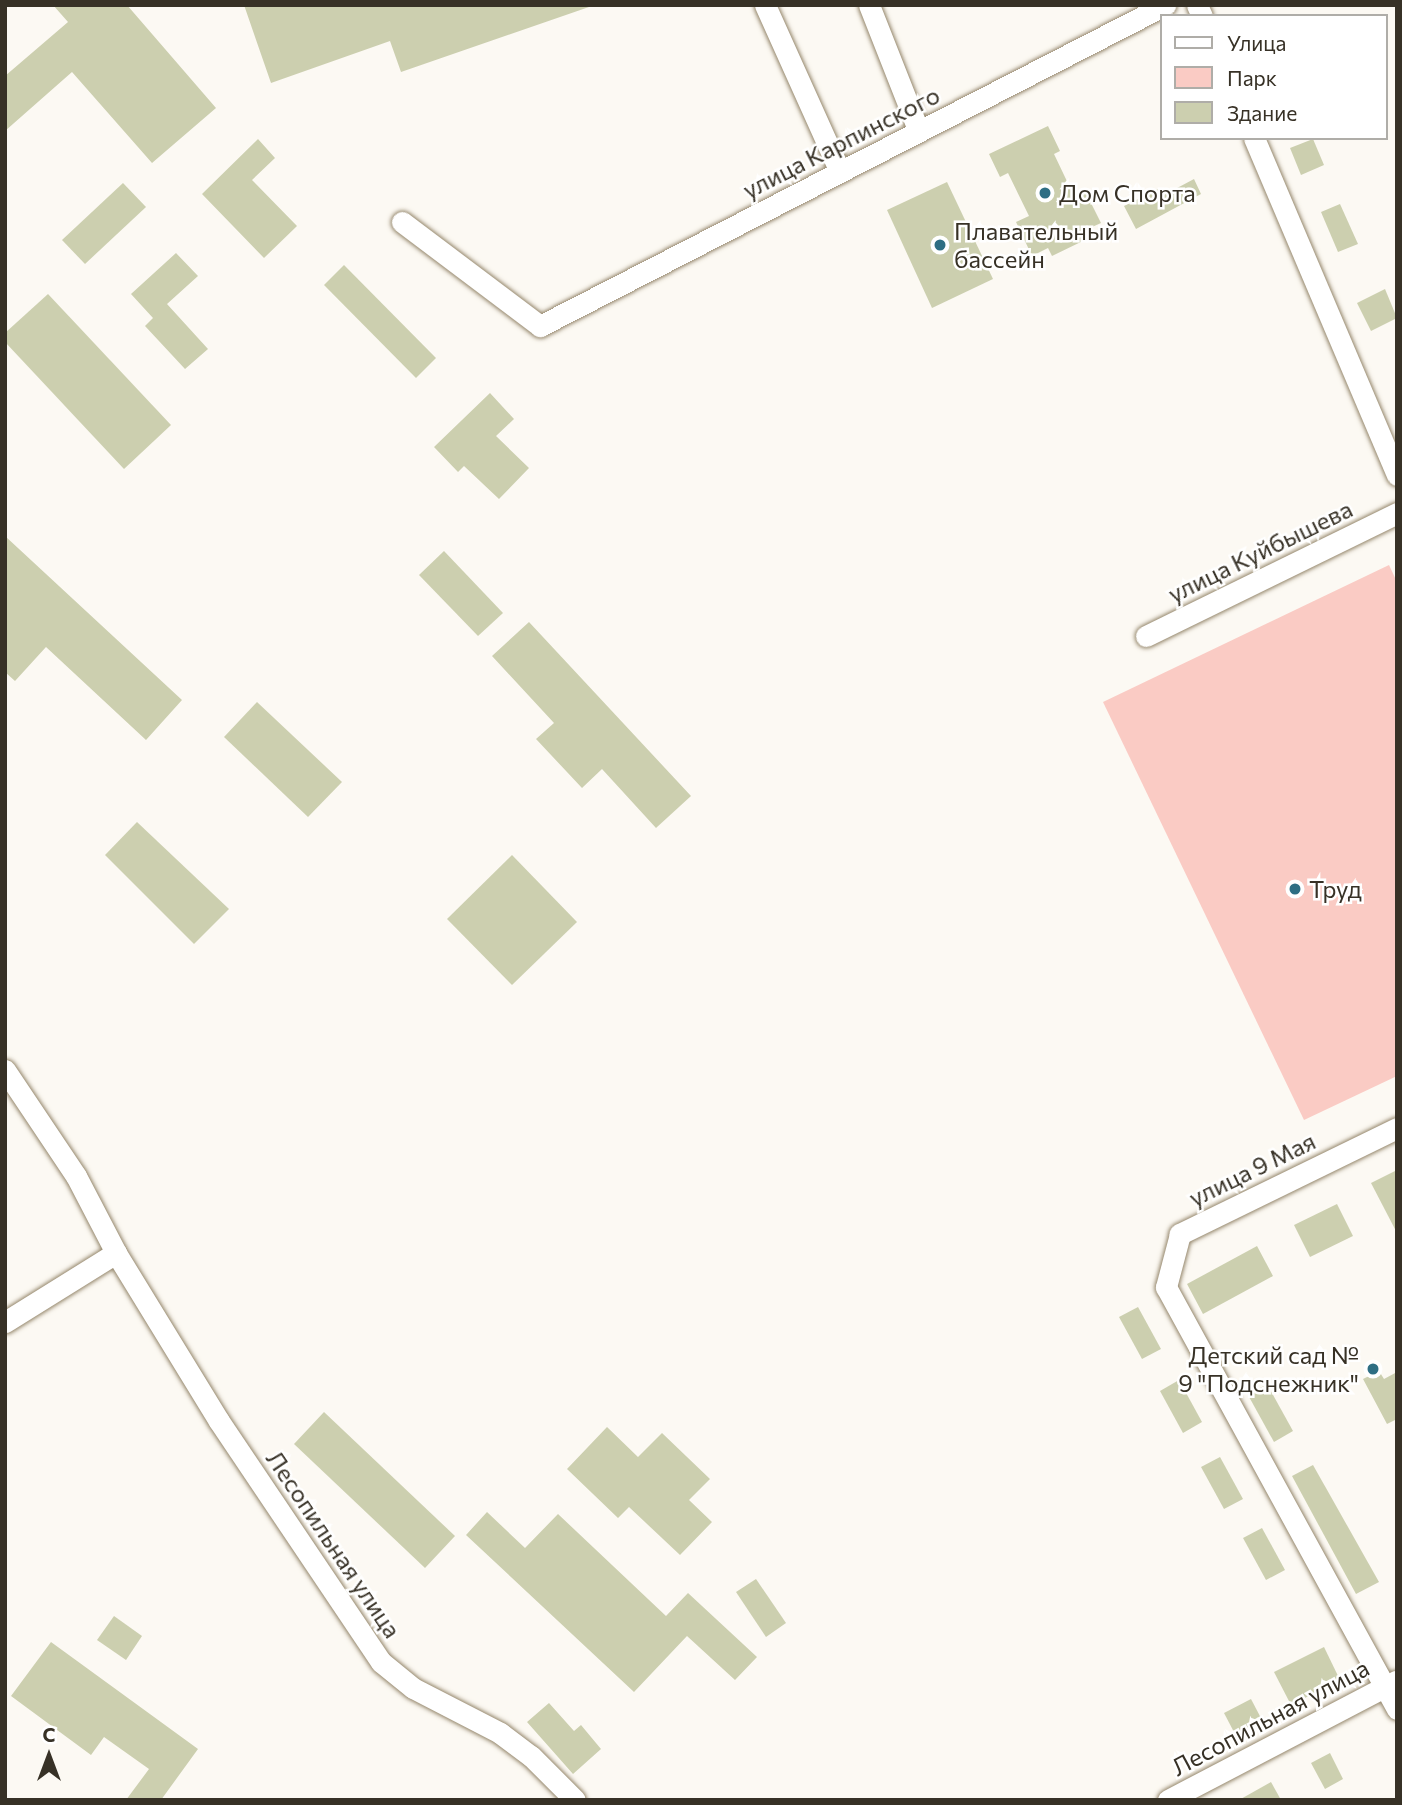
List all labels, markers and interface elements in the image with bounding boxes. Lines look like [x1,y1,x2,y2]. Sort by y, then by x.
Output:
legend [1160,14,1388,140]
text: Улица [1227,30,1286,55]
text: Парк [1227,65,1277,90]
street label: улица Карпинского [738,80,944,204]
text: Здание [1227,100,1297,125]
place label: Дом Спорта [1059,179,1196,207]
marker: Дом Спорта [1037,185,1053,201]
place label: Плавательный бассейн [954,217,1118,273]
marker: Плавательный бассейн [932,237,948,253]
street label: улица Куйбышева [1163,494,1357,608]
place label: Труд [1309,875,1362,903]
marker: Труд [1287,881,1303,897]
street label: улица 9 Мая [1184,1126,1320,1212]
place label: Детский сад № 9 "Подснежник" [1178,1341,1359,1397]
marker: Детский сад № 9 "Подснежник" [1365,1361,1381,1377]
street label: Лесопильная улица [261,1445,407,1643]
street label: Лесопильная улица [1166,1653,1374,1781]
north arrow [14,1721,84,1791]
text: С [43,1723,56,1746]

